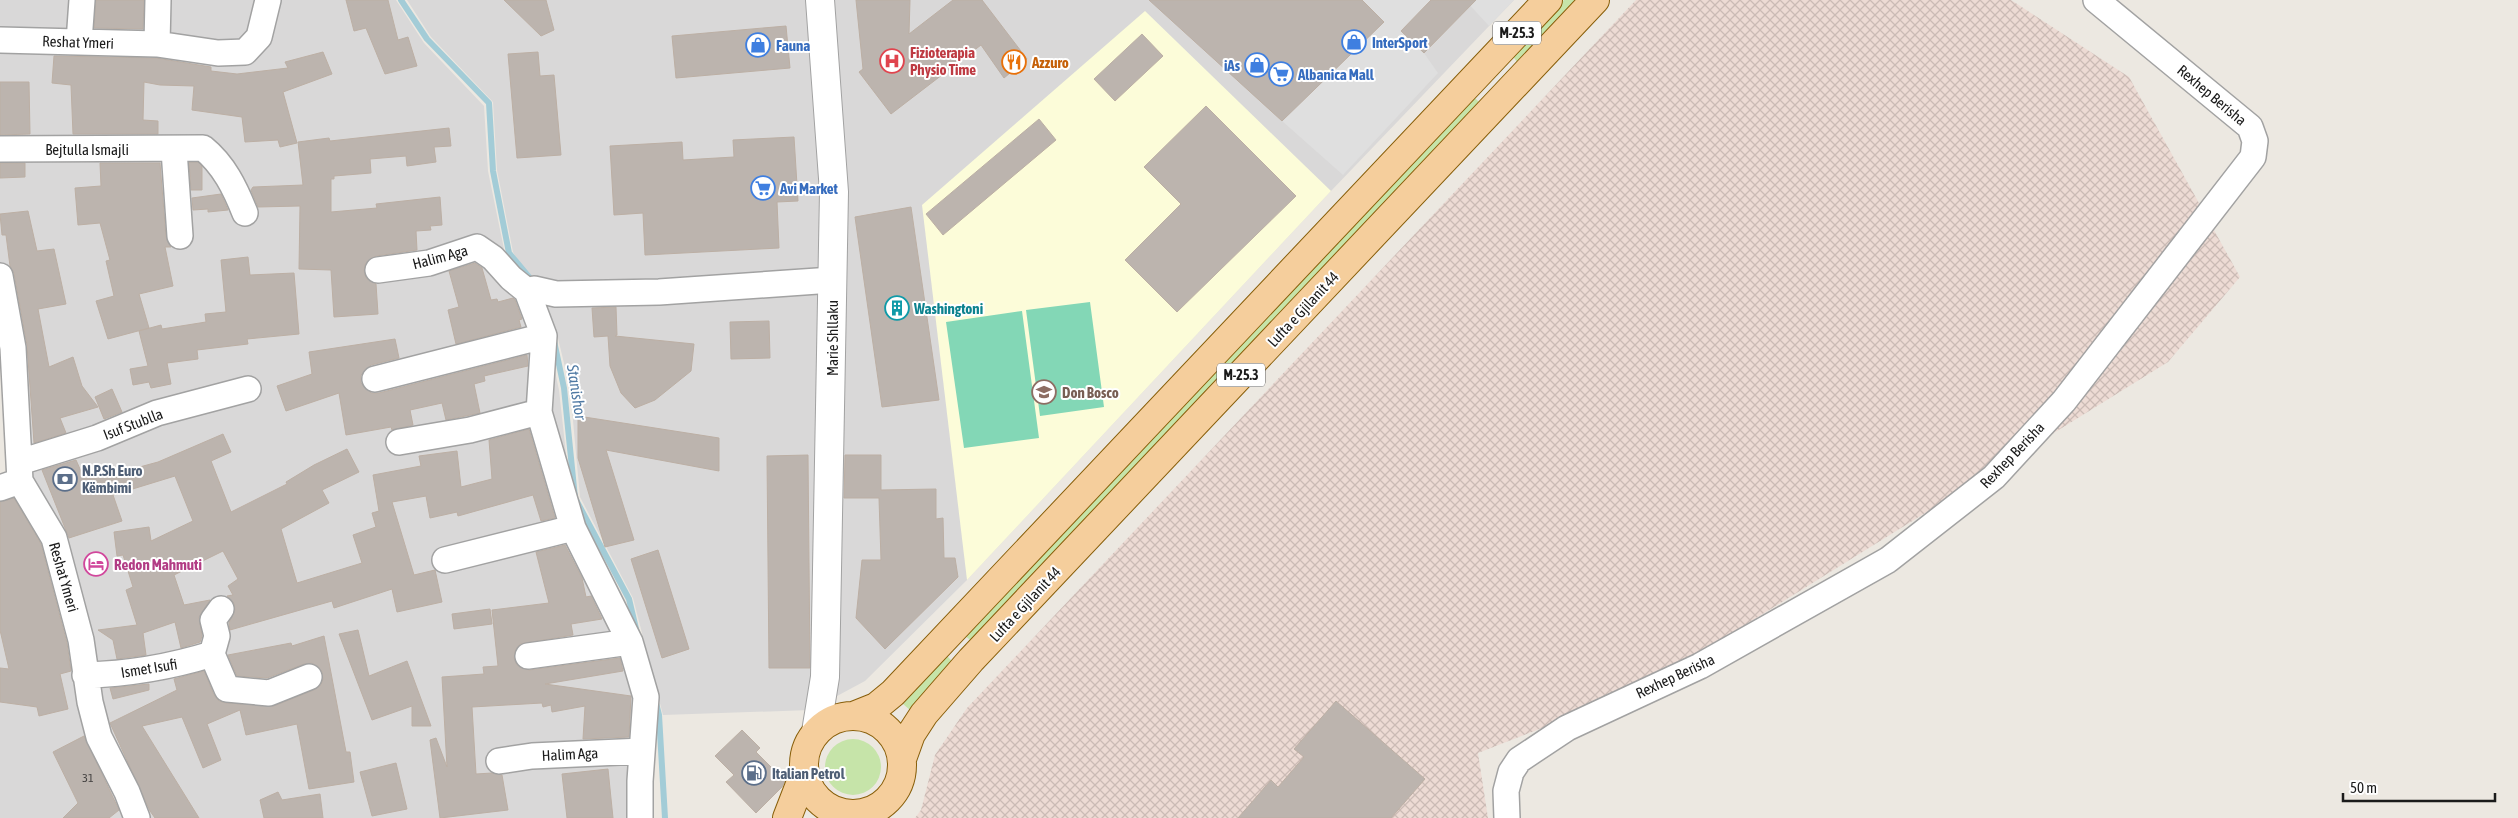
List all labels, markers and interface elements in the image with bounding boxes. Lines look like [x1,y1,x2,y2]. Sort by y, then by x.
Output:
road number: M-25.3 [1493,22,1541,44]
shop icon: InterSport [1341,29,1367,55]
street label: Reshat Ymeri [42,32,114,52]
shop icon: Fauna [745,32,771,58]
place label: InterSport [1372,34,1428,51]
place label: Fauna [776,37,810,54]
place label: Fizioterapia Physio Time [910,44,976,78]
hospital icon: Fizioterapia Physio Time [879,48,905,74]
restaurant icon: Azzuro [1001,49,1027,75]
shop icon: iAs [1244,52,1270,78]
place label: Azzuro [1031,54,1069,71]
place label: iAs [1224,57,1241,74]
supermarket icon: Albanica Mall [1268,61,1294,87]
street label: Rexhep Berisha [2174,61,2250,129]
place label: Albanica Mall [1297,66,1375,83]
street label: Bejtulla Ismajli [45,141,129,158]
supermarket icon: Avi Market [750,175,776,201]
place label: Avi Market [779,180,839,197]
street label: Halim Aga [411,241,469,273]
street label: Lufta e Gjilanit 44 [1264,268,1342,350]
building icon: Washingtoni [884,295,910,321]
street label: Marie Shllaku [824,300,841,376]
place label: Washingtoni [913,300,983,317]
water label: Stanishor [564,362,590,422]
road number: M-25.3 [1217,364,1265,386]
school or university icon: Don Bosco [1031,379,1057,405]
place label: Don Bosco [1062,384,1119,401]
street label: Isuf Stublla [101,405,165,443]
street label: Rexhep Berisha [1976,419,2048,491]
place label: N.P.Sh Euro Këmbimi [82,462,143,496]
bank icon: N.P.Sh Euro Këmbimi [52,466,78,492]
street label: Reshat Ymeri [46,540,82,614]
hotel icon: Redon Mahmuti [83,551,109,577]
place label: Redon Mahmuti [114,556,202,573]
street label: Lufta e Gjilanit 44 [986,563,1064,645]
street label: Rexhep Berisha [1633,650,1717,702]
street label: Ismet Isufi [119,655,179,681]
street label: Halim Aga [541,744,599,764]
fuel station icon: Italian Petrol [741,760,767,786]
place label: Italian Petrol [772,765,846,782]
scale bar [2343,770,2496,802]
house number: 31 [82,771,94,785]
text: 50 m [2350,779,2377,796]

